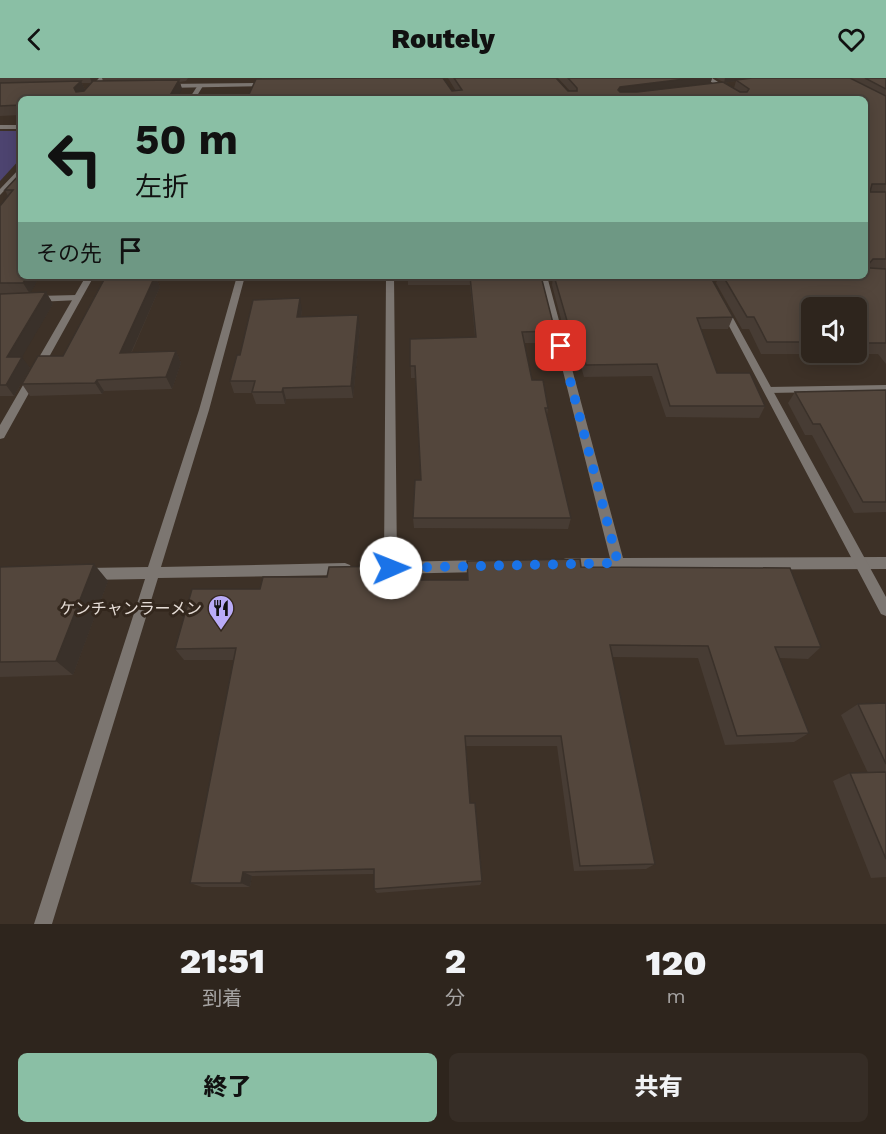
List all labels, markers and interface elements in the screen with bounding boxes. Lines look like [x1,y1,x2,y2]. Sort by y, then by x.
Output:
icon: back [18,23,51,56]
text: Routely [391,23,495,55]
icon: heart [835,23,868,56]
text: 50 m [135,115,238,164]
icon: left [36,120,114,198]
text: 左折 [135,171,189,203]
icon: arrive [114,234,147,267]
text: その先 [36,241,102,266]
map controls [801,297,867,363]
button: sound [801,297,867,363]
pin [535,320,586,371]
icon: arrive [544,329,577,362]
position arrow [359,536,423,600]
restaurant icon: ケンチャンラーメン [206,593,236,631]
place label: ケンチャンラーメン [59,599,202,618]
text: 21:51 [179,940,265,982]
text: 2 [444,940,466,982]
text: 120 [645,942,707,984]
text: m [666,984,686,1008]
text: 到着 [202,986,242,1010]
text: 分 [445,986,465,1010]
button: 終了 [18,1053,437,1122]
button: 共有 [449,1053,868,1122]

